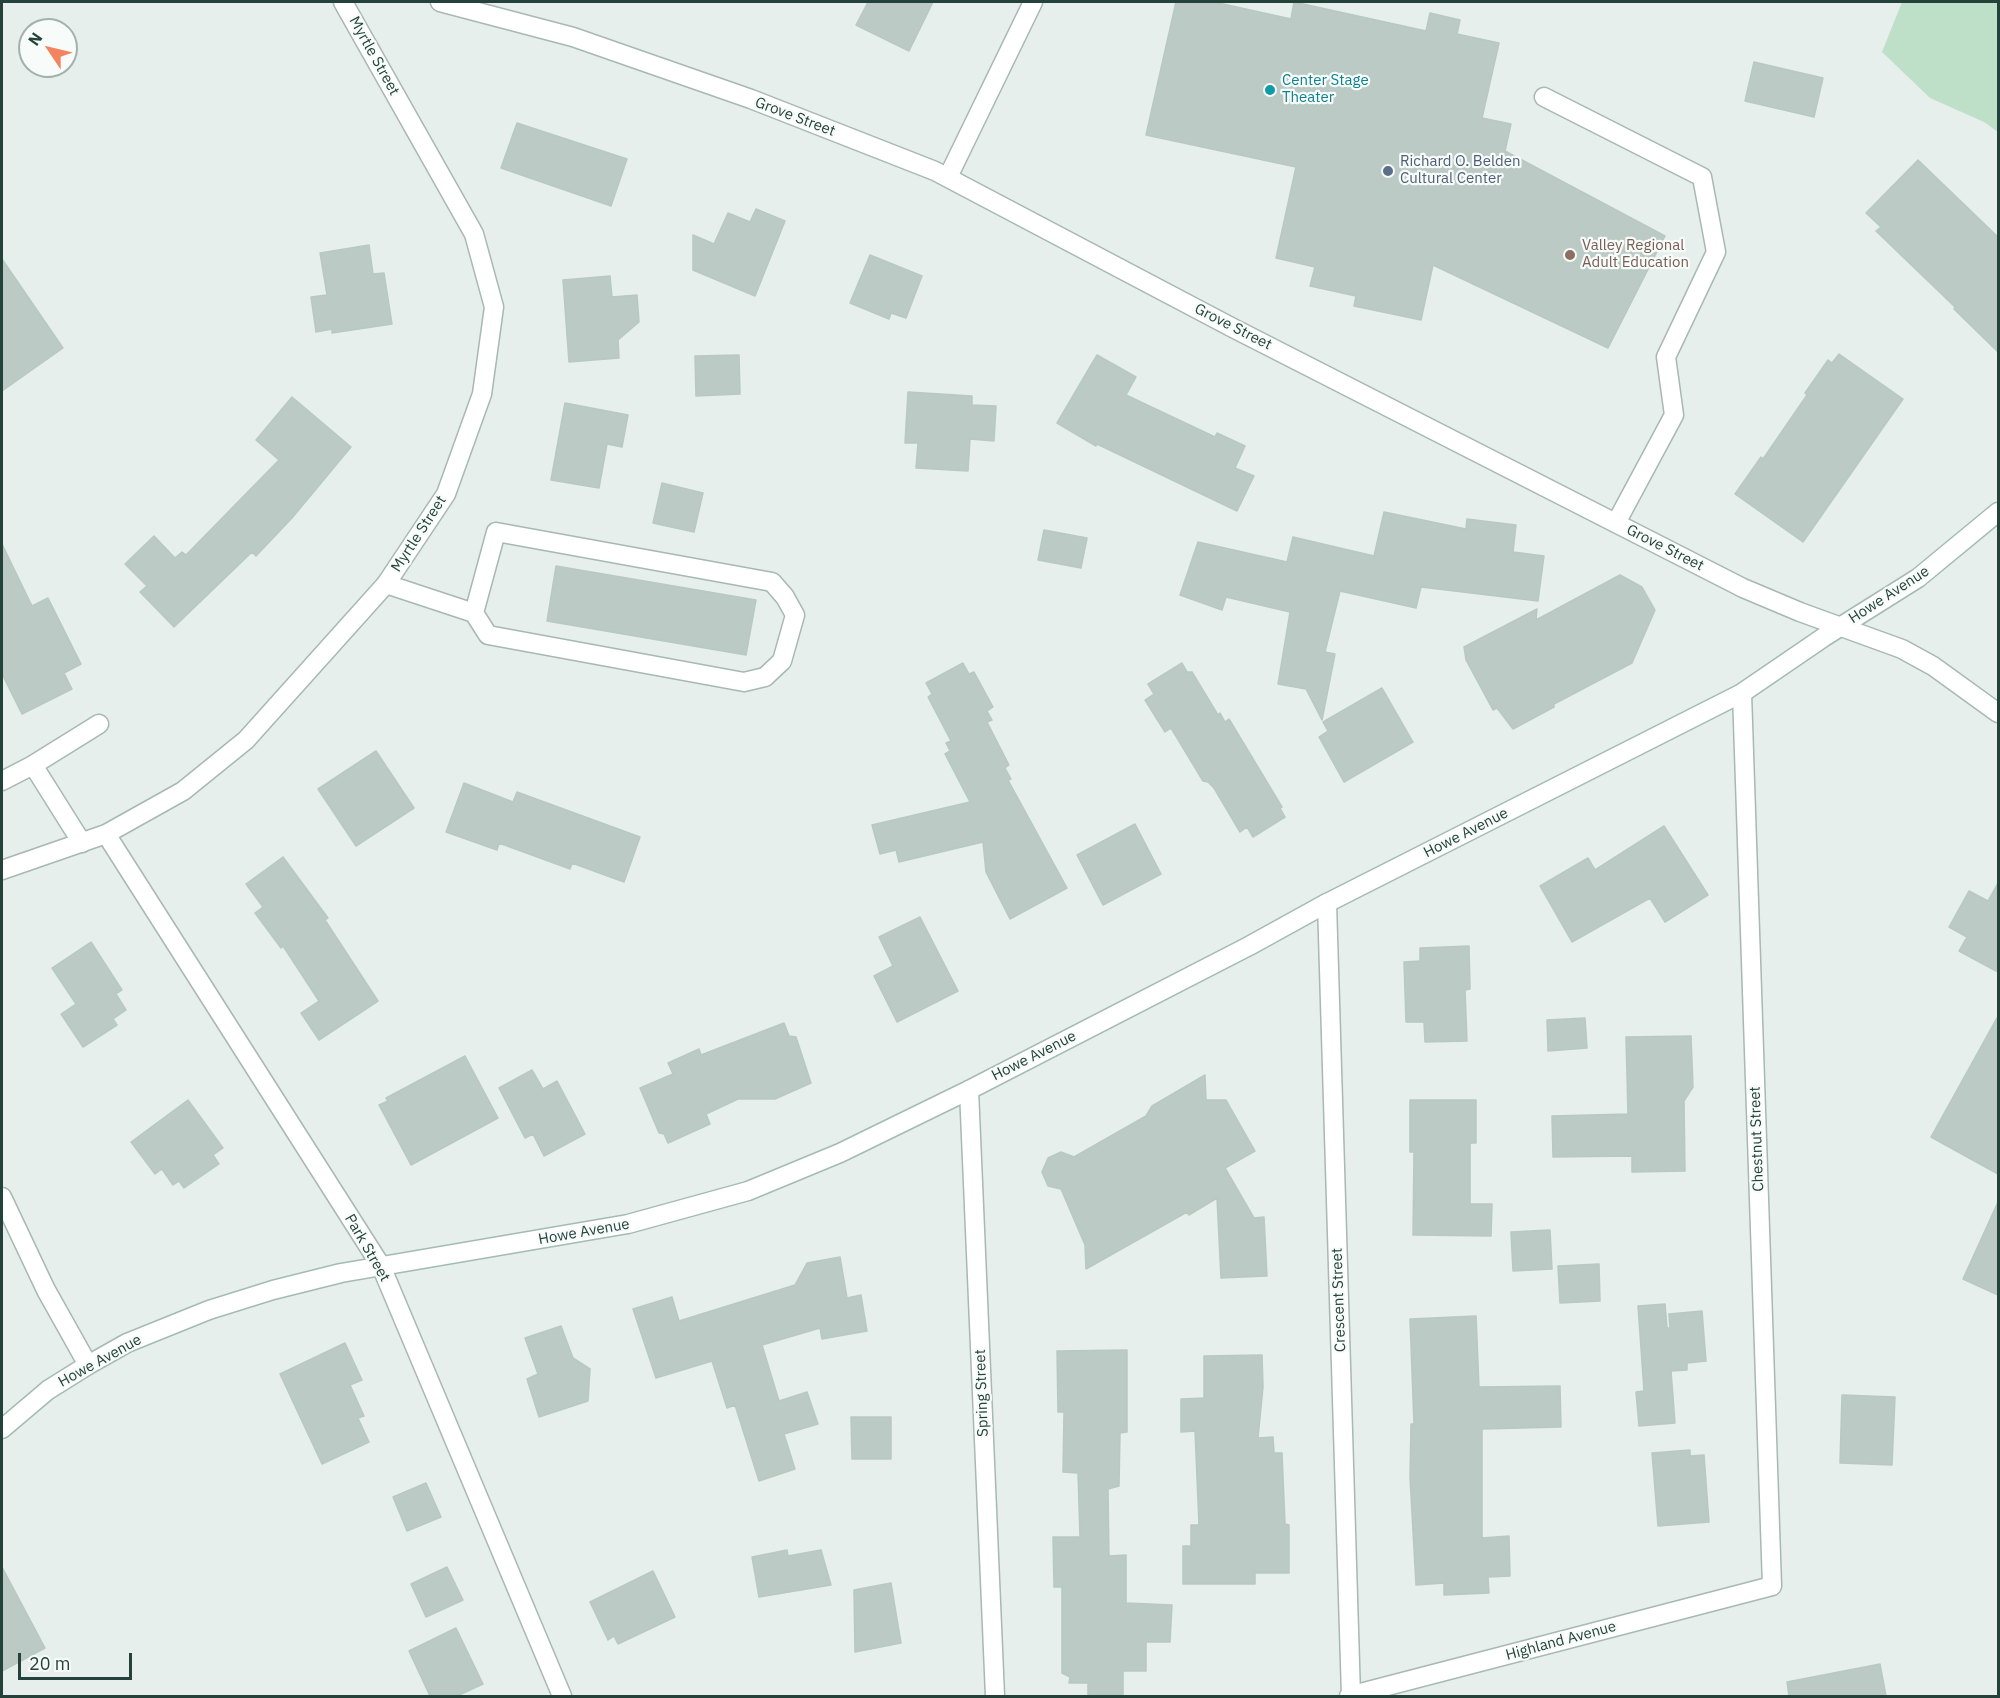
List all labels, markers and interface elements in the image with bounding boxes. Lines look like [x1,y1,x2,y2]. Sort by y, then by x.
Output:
street label: Myrtle Street [345,13,403,99]
north arrow [18,18,78,78]
text: N [23,28,46,49]
place label: Center Stage Theater [1282,72,1369,107]
marker: Center Stage Theater [1263,83,1277,97]
street label: Grove Street [752,93,838,141]
place label: Richard O. Belden Cultural Center [1400,153,1520,188]
marker: Richard O. Belden Cultural Center [1381,164,1395,178]
place label: Valley Regional Adult Education [1582,237,1689,272]
marker: Valley Regional Adult Education [1563,248,1577,262]
street label: Grove Street [1191,300,1275,354]
street label: Myrtle Street [388,492,450,576]
street label: Grove Street [1623,521,1707,575]
street label: Howe Avenue [1845,562,1933,628]
street label: Howe Avenue [1421,804,1511,862]
street label: Howe Avenue [989,1027,1079,1085]
street label: Chestnut Street [1746,1086,1768,1192]
street label: Park Street [340,1211,394,1285]
street label: Howe Avenue [537,1215,631,1249]
street label: Crescent Street [1328,1247,1350,1353]
street label: Howe Avenue [55,1331,145,1391]
street label: Spring Street [971,1349,993,1437]
street label: Highland Avenue [1504,1618,1618,1664]
scale bar [21,1641,135,1679]
text: 20 m [29,1652,71,1675]

